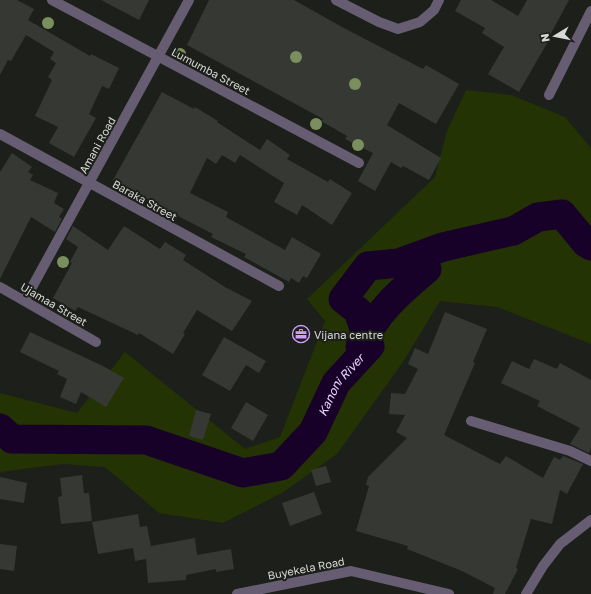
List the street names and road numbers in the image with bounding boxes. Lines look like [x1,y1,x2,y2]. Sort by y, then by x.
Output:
street label: Lumumba Street [169,45,253,97]
street label: Amani Road [76,114,118,176]
street label: Baraka Street [111,177,179,223]
street label: Ujamaa Street [18,280,90,328]
street label: Buyekela Road [266,554,346,582]

